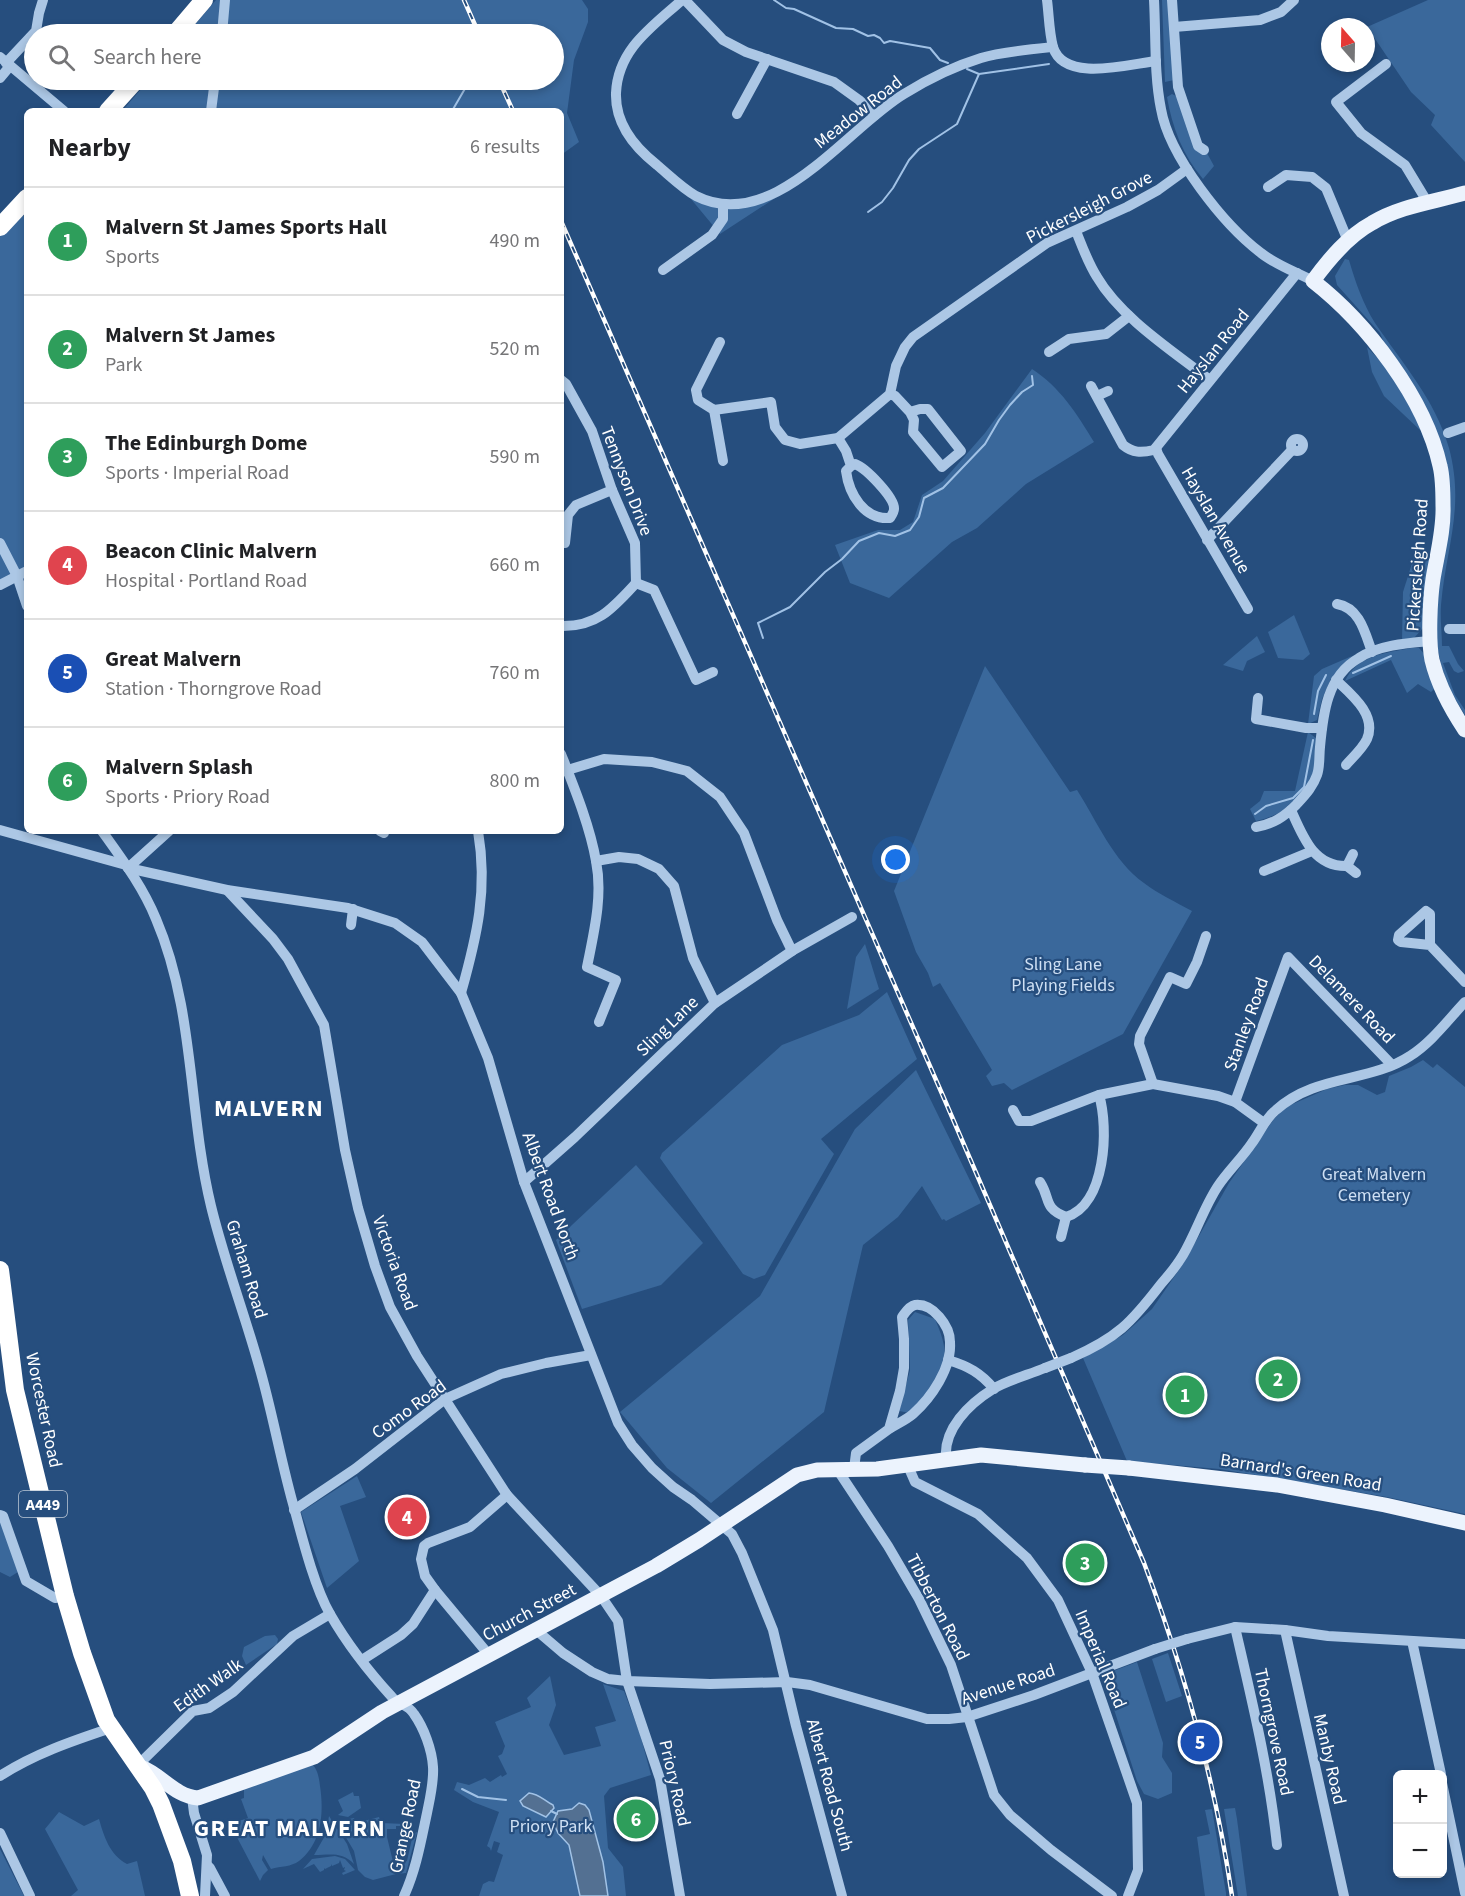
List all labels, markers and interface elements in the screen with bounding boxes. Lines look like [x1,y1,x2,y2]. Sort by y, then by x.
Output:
north arrow [1321,18,1375,72]
search box [24,24,564,90]
icon: search [45,41,78,74]
text: Search here [93,41,201,73]
street label: Meadow Road [809,70,908,155]
text: Nearby [48,129,131,166]
text: 6 results [470,133,540,161]
street label: Pickersleigh Grove [1022,165,1157,250]
text: Malvern St James Sports Hall [105,211,387,243]
text: 1 [62,227,73,255]
text: 490 m [490,227,540,255]
text: Sports [105,243,160,271]
street label: Hayslan Road [1171,304,1255,399]
text: Malvern St James [105,319,275,351]
text: 2 [62,335,73,363]
text: 520 m [490,335,540,363]
text: Park [105,351,142,379]
street label: Tennyson Drive [594,423,659,540]
text: The Edinburgh Dome [105,427,307,459]
text: 3 [62,443,73,471]
text: 590 m [490,443,540,471]
text: Sports · Imperial Road [105,459,289,487]
street label: Hayslan Avenue [1175,462,1256,578]
street label: Pickersleigh Road [1400,498,1435,632]
text: Beacon Clinic Malvern [105,535,317,567]
text: 4 [62,551,73,579]
text: 660 m [490,551,540,579]
text: Hospital · Portland Road [105,567,307,595]
text: Great Malvern [105,643,241,675]
text: 5 [62,659,73,687]
text: 760 m [490,659,540,687]
text: Station · Thorngrove Road [105,675,322,703]
text: Malvern Splash [105,751,253,783]
text: 6 [62,767,73,795]
text: 800 m [490,767,540,795]
text: Sports · Priory Road [105,783,270,811]
your location [881,845,910,874]
street label: Delamere Road [1303,949,1400,1049]
park label: Sling Lane Playing Fields [1011,952,1115,998]
street label: Stanley Road [1218,974,1275,1075]
street label: Sling Lane [631,990,704,1062]
district label: MALVERN [214,1091,324,1126]
street label: Albert Road North [516,1128,585,1264]
park label: Great Malvern Cemetery [1322,1162,1426,1208]
street label: Victoria Road [366,1212,423,1314]
street label: Graham Road [220,1217,273,1322]
street label: Worcester Road [19,1350,68,1470]
pin: 2 [1258,1356,1298,1402]
pin: 1 [1166,1372,1204,1418]
street label: Como Road [367,1374,452,1445]
street label: Barnard's Green Road [1218,1447,1383,1498]
road number: A449 [19,1491,67,1517]
pin: 4 [388,1494,426,1540]
pin: 3 [1066,1540,1104,1586]
street label: Tibberton Road [900,1549,975,1665]
street label: Church Street [478,1577,580,1648]
street label: Imperial Road [1068,1606,1133,1712]
street label: Edith Walk [168,1652,248,1718]
street label: Avenue Road [958,1657,1058,1711]
street label: Thorngrove Road [1248,1666,1299,1798]
street label: Manby Road [1307,1711,1352,1807]
street label: Albert Road South [800,1716,859,1854]
pin: 5 [1180,1720,1220,1764]
street label: Priory Road [652,1737,697,1829]
map controls [1393,1770,1447,1878]
button: + [1393,1770,1447,1824]
street label: Grange Road [383,1777,428,1876]
pin: 6 [616,1796,656,1842]
district label: GREAT MALVERN [194,1811,386,1846]
park label: Priory Park [510,1814,593,1839]
button: − [1393,1824,1447,1878]

